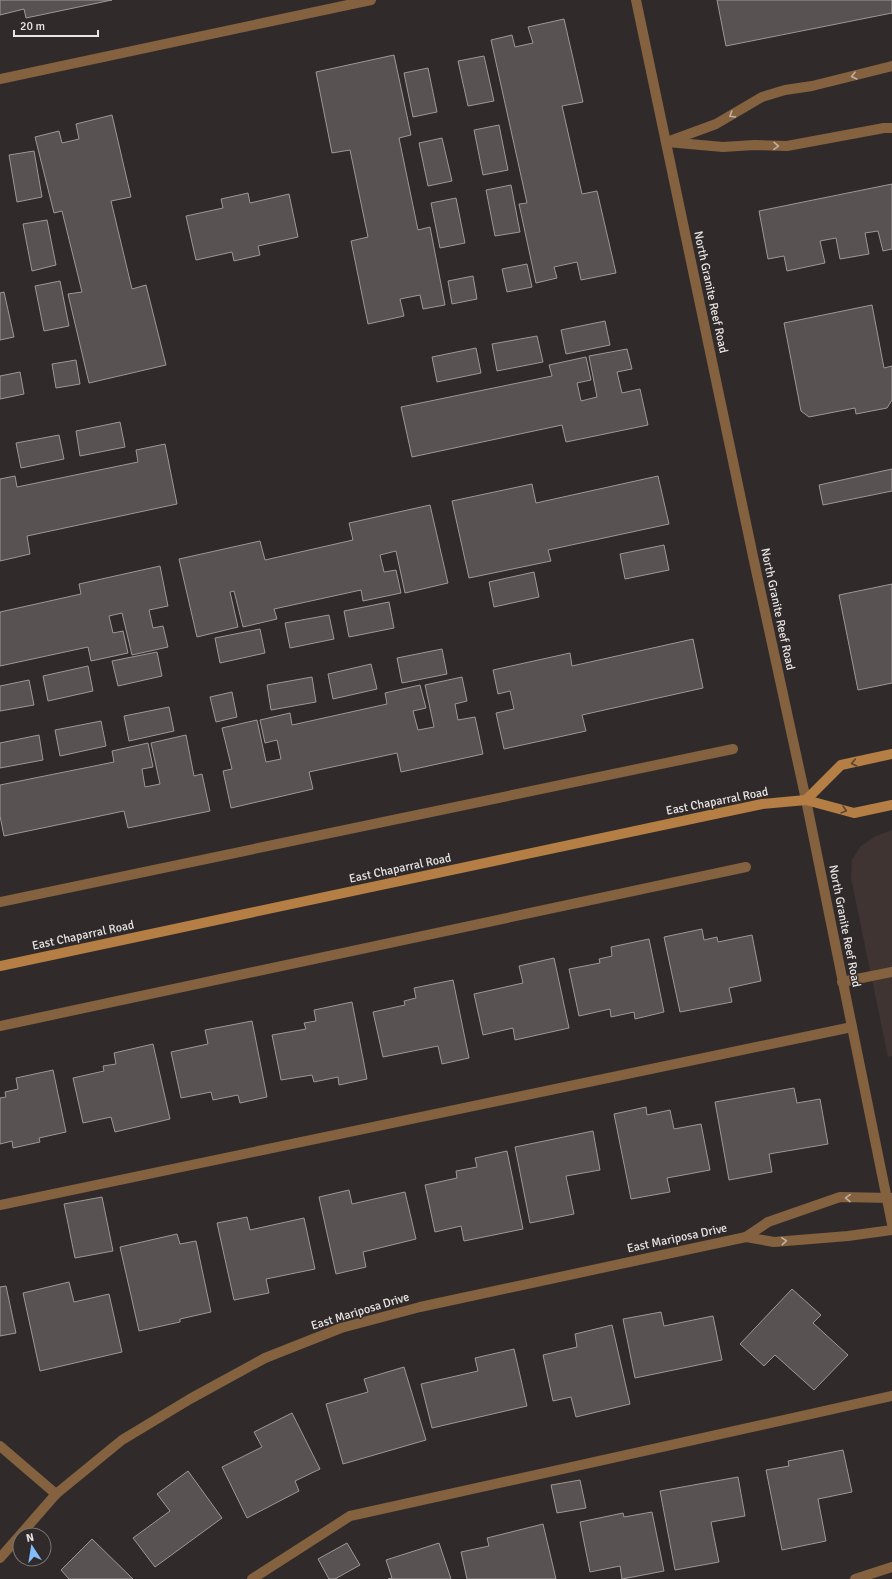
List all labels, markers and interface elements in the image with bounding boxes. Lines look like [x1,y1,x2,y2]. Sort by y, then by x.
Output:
scale bar [14,12,98,38]
text: 20 m [20,19,45,34]
one-way arrow [851,71,857,79]
one-way arrow [729,111,736,118]
one-way arrow [773,142,779,150]
street label: North Granite Reef Road [690,230,731,355]
street label: North Granite Reef Road [757,547,798,672]
one-way arrow [851,758,857,766]
street label: East Chaparral Road [665,784,770,819]
one-way arrow [840,805,847,814]
street label: East Chaparral Road [348,850,452,887]
street label: North Granite Reef Road [825,864,864,989]
street label: East Chaparral Road [31,917,135,954]
one-way arrow [845,1193,851,1202]
street label: East Mariposa Drive [626,1221,729,1256]
one-way arrow [781,1237,787,1246]
street label: East Mariposa Drive [309,1289,411,1334]
north arrow [12,1527,52,1567]
text: N [25,1531,35,1545]

